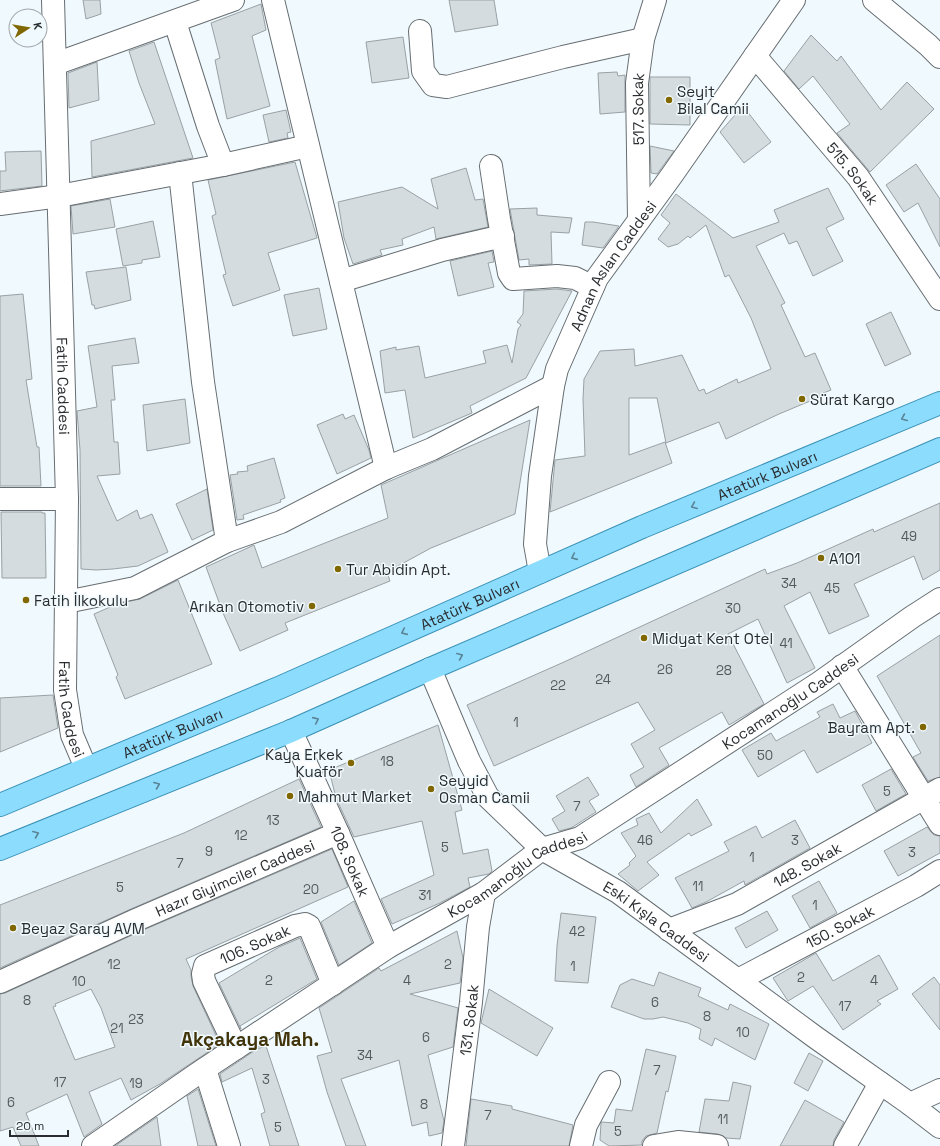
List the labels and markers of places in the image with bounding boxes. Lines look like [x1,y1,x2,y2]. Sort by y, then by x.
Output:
place label: Seyit Bilal Camii [677,82,749,118]
marker: Seyit Bilal Camii [664,95,674,105]
place label: Sürat Kargo [810,390,895,409]
marker: Sürat Kargo [797,394,807,404]
place label: A101 [829,549,861,568]
marker: A101 [816,553,826,563]
place label: Tur Abidin Apt. [346,560,451,579]
marker: Tur Abidin Apt. [333,564,343,574]
place label: Fatih İlkokulu [34,591,128,610]
marker: Fatih İlkokulu [21,595,31,605]
place label: Arıkan Otomotiv [189,597,304,616]
marker: Arıkan Otomotiv [307,601,317,611]
place label: Midyat Kent Otel [652,629,773,648]
marker: Midyat Kent Otel [639,633,649,643]
place label: Bayram Apt. [827,718,915,737]
marker: Bayram Apt. [918,722,928,732]
place label: Kaya Erkek Kuaför [265,745,343,781]
marker: Kaya Erkek Kuaför [346,758,356,768]
place label: Seyyid Osman Camii [439,771,530,807]
marker: Seyyid Osman Camii [426,784,436,794]
place label: Mahmut Market [298,787,412,806]
marker: Mahmut Market [285,791,295,801]
place label: Beyaz Saray AVM [21,919,145,938]
marker: Beyaz Saray AVM [8,923,18,933]

